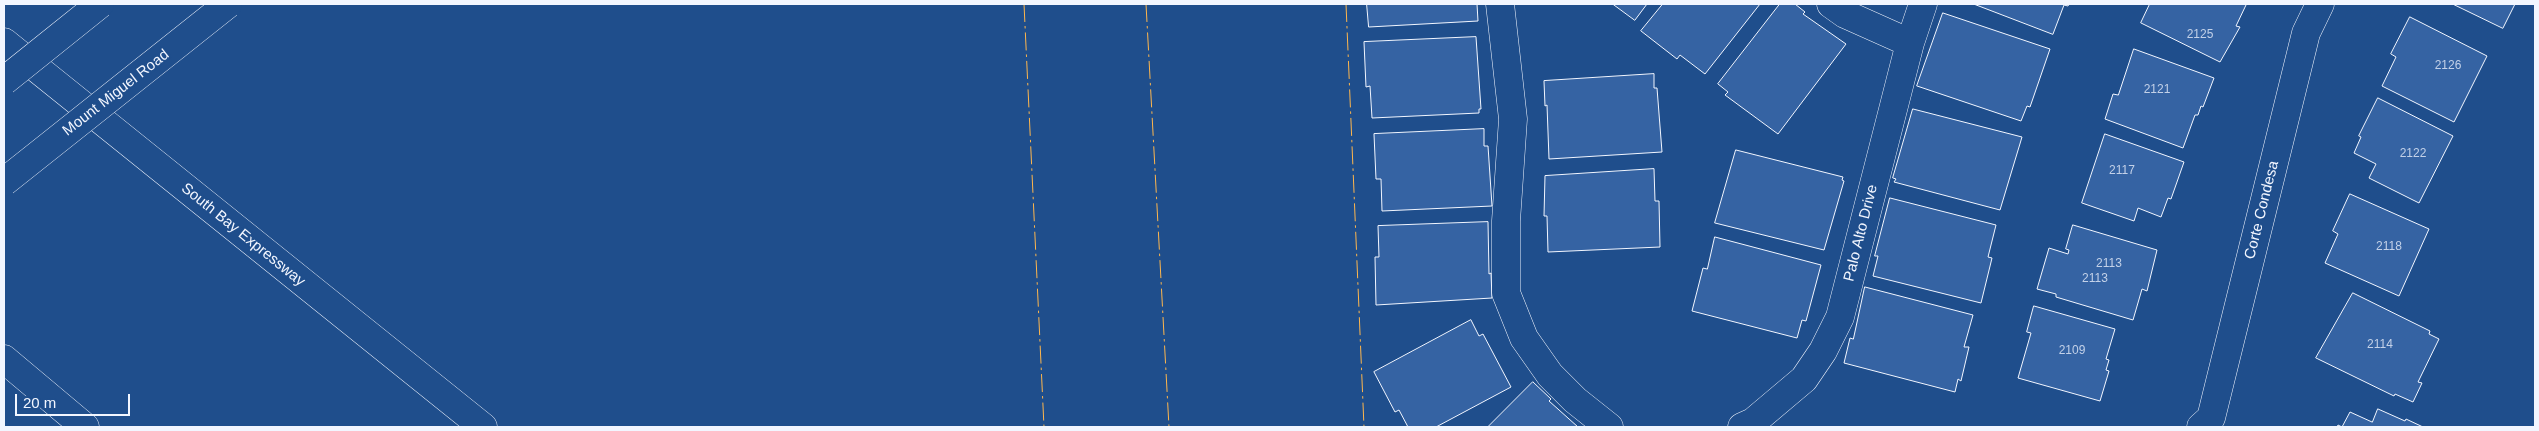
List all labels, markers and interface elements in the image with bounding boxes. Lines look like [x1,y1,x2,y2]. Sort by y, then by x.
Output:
house number: 2125 [2187,28,2213,42]
street label: Mount Miguel Road [59,46,173,140]
house number: 2126 [2435,59,2461,73]
house number: 2121 [2144,83,2170,97]
house number: 2122 [2400,147,2426,161]
street label: Corte Condesa [2241,159,2283,261]
house number: 2117 [2109,164,2135,178]
street label: South Bay Expressway [177,179,309,291]
street label: Palo Alto Drive [1840,183,1882,283]
house number: 2118 [2376,240,2402,254]
house number: 2113 [2096,257,2122,271]
house number: 2113 [2082,272,2108,286]
house number: 2114 [2367,338,2393,352]
house number: 2109 [2059,344,2085,358]
scale bar [18,384,132,416]
text: 20 m [23,394,56,411]

